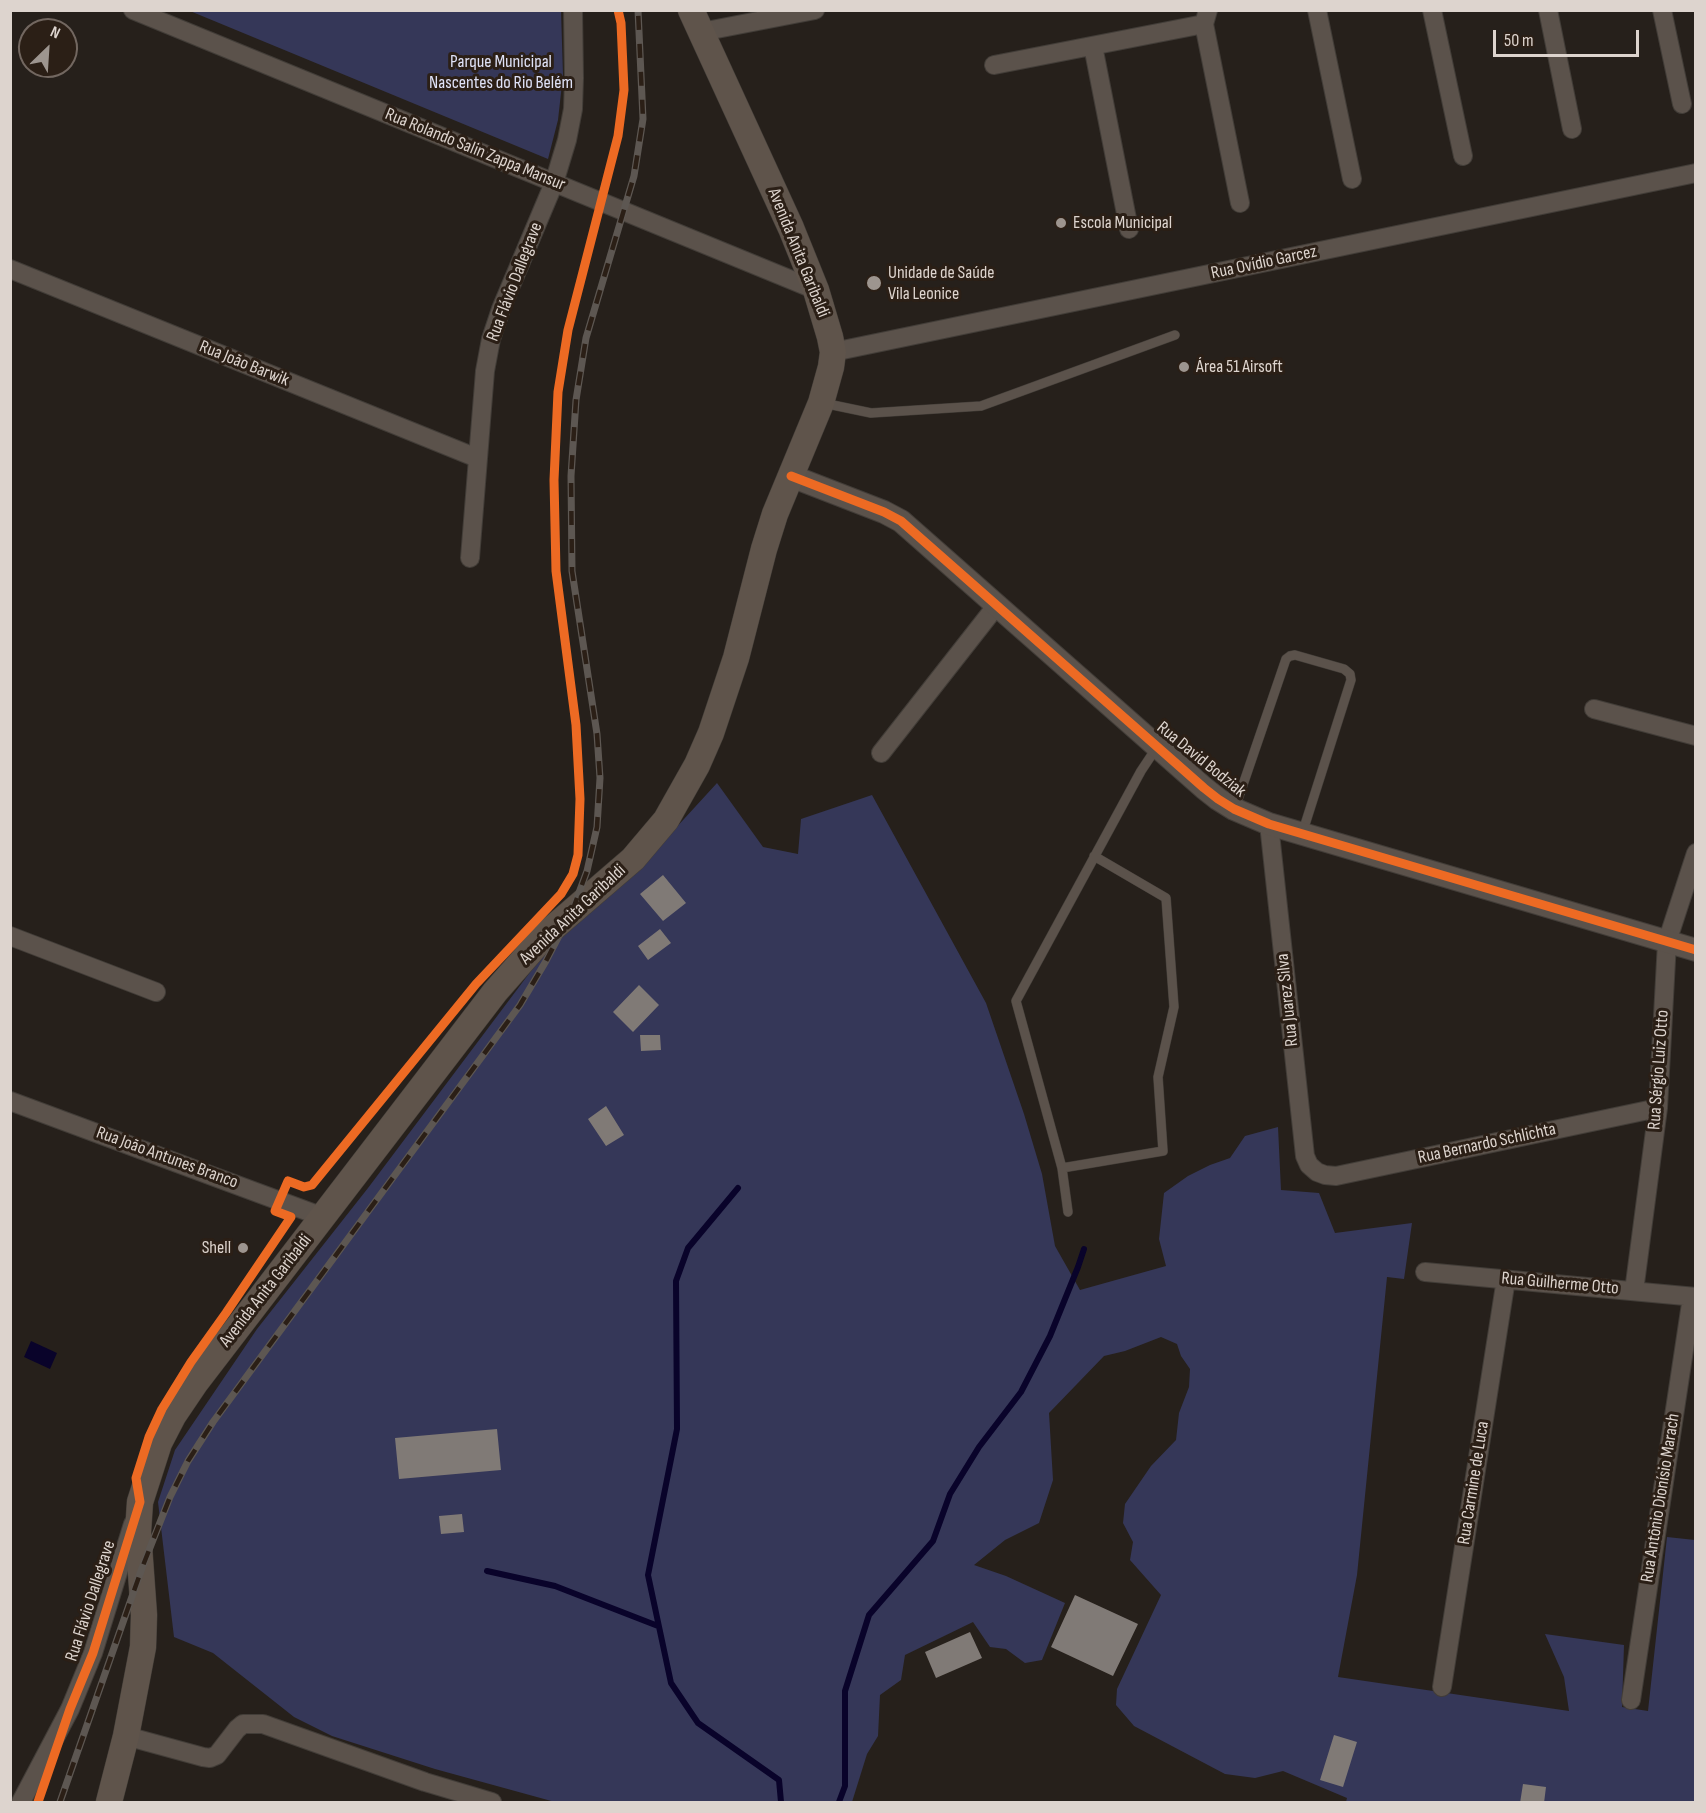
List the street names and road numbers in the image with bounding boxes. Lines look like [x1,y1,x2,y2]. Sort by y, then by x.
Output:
street label: Rua Rolando Salin Zappa Mansur [382,104,568,196]
street label: Avenida Anita Garibaldi [762,185,834,321]
street label: Rua Flávio Dallegrave [482,219,548,345]
street label: Rua Ovídio Garcez [1209,241,1319,285]
street label: Rua João Barwik [196,336,292,392]
street label: Rua David Bodziak [1152,717,1250,803]
street label: Avenida Anita Garibaldi [515,860,631,970]
street label: Rua Juarez Silva [1272,953,1304,1047]
street label: Rua Sérgio Luiz Otto [1644,1009,1674,1131]
street label: Rua Bernardo Schlichta [1416,1119,1558,1169]
street label: Rua João Antunes Branco [93,1122,241,1194]
street label: Avenida Anita Garibaldi [215,1230,317,1352]
street label: Rua Guilherme Otto [1500,1268,1620,1300]
street label: Rua Antônio Dionísio Marach [1637,1412,1685,1584]
street label: Rua Carmine de Luca [1454,1420,1494,1546]
street label: Rua Flávio Dallegrave [61,1538,121,1664]

